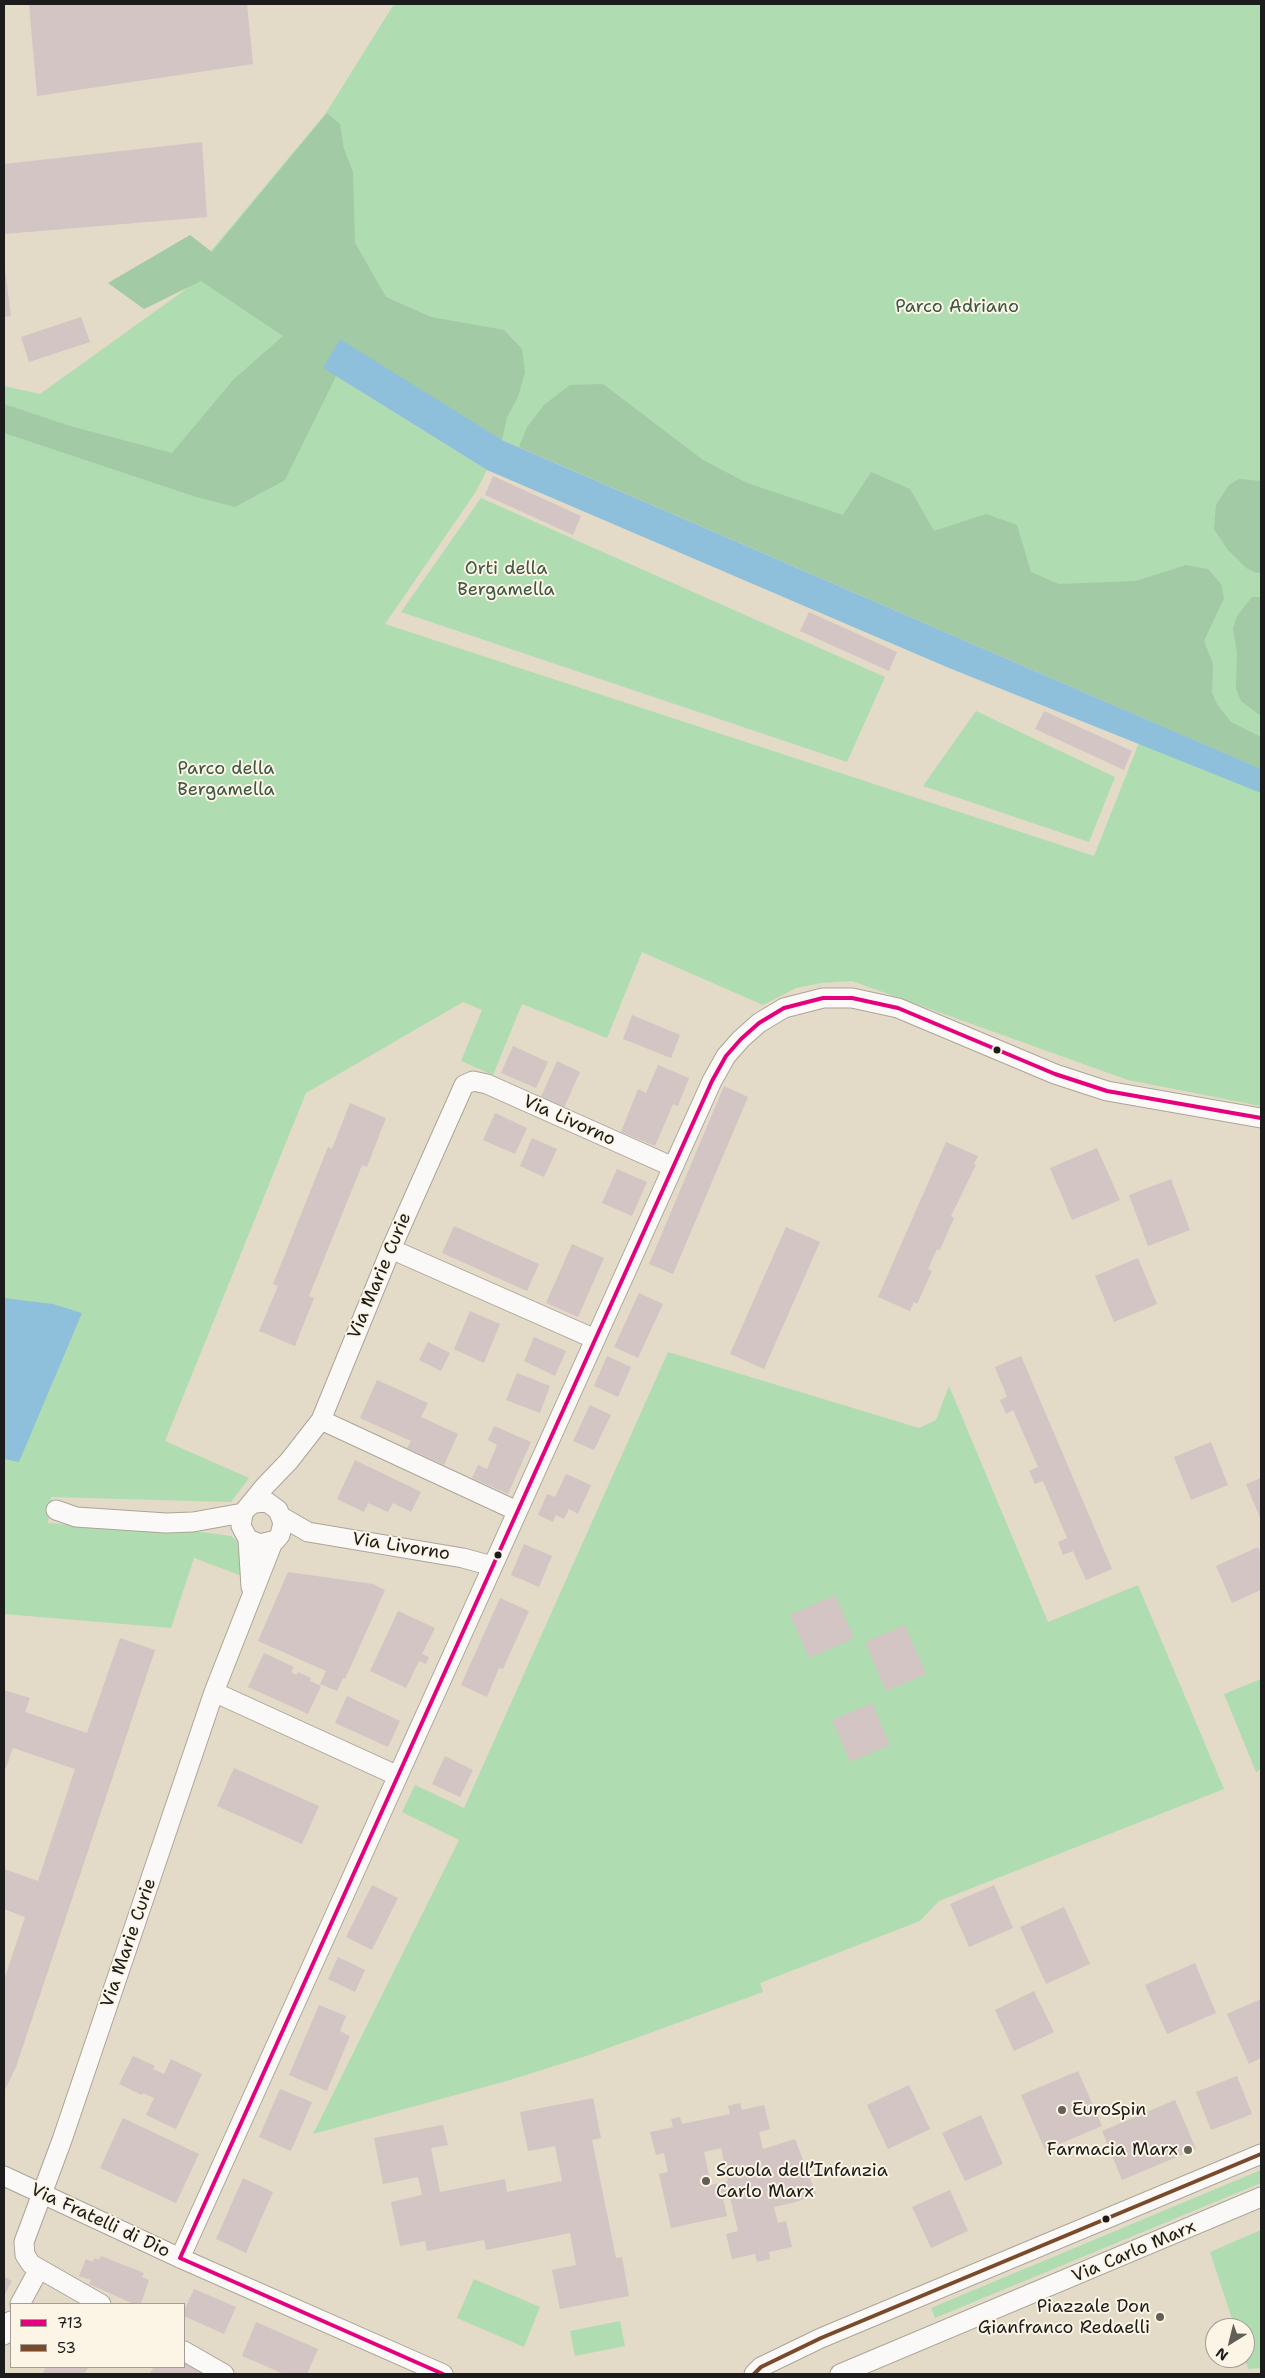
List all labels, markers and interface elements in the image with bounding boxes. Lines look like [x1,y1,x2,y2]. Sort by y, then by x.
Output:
park label: Parco Adriano [895,296,1019,318]
park label: Orti della Bergamella [457,558,555,600]
park label: Parco della Bergamella [177,758,275,801]
unlabelled marker [992,1045,1002,1055]
street label: Via Livorno [520,1091,618,1151]
street label: Via Marie Curie [344,1210,416,1342]
street label: Via Livorno [351,1529,451,1565]
unlabelled marker [493,1550,503,1560]
street label: Via Marie Curie [97,1876,161,2010]
place label: EuroSpin [1072,2099,1146,2121]
marker: EuroSpin [1056,2104,1068,2116]
place label: Farmacia Marx [1047,2139,1178,2161]
marker: Farmacia Marx [1182,2144,1194,2156]
place label: Scuola dell’Infanzia Carlo Marx [716,2160,888,2202]
marker: Scuola dell’Infanzia Carlo Marx [700,2175,712,2187]
street label: Via Fratelli di Dio [27,2179,173,2263]
unlabelled marker [1101,2214,1111,2224]
street label: Via Carlo Marx [1069,2216,1199,2288]
place label: Piazzale Don Gianfranco Redaelli [978,2296,1150,2338]
legend [10,2303,185,2368]
marker: Piazzale Don Gianfranco Redaelli [1154,2311,1166,2323]
text: 713 [57,2313,83,2333]
north arrow [1205,2318,1255,2368]
text: 53 [57,2338,76,2358]
text: N [1212,2344,1232,2365]

